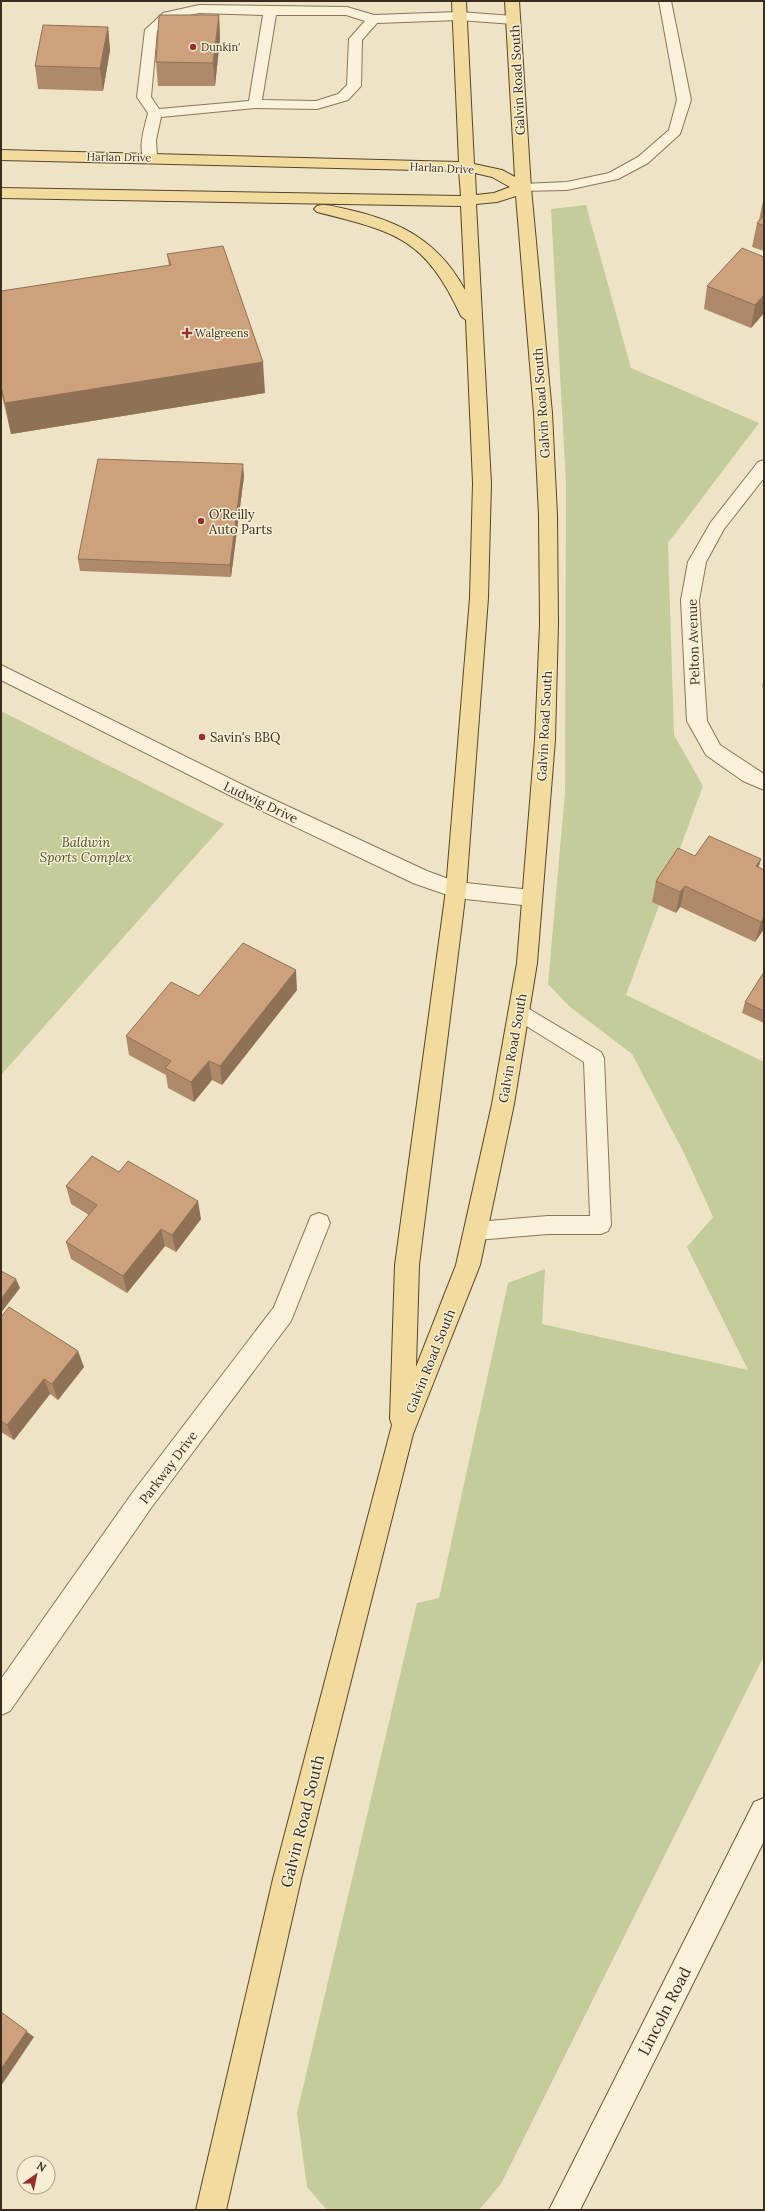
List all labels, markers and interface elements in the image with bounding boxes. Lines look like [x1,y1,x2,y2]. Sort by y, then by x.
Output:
street label: Galvin Road South [506,24,529,136]
place label: Dunkin' [201,40,240,54]
marker: Dunkin' [188,42,198,52]
street label: Harlan Drive [87,149,151,165]
street label: Harlan Drive [409,159,475,177]
place label: Walgreens [195,326,249,340]
marker: Walgreens [182,328,192,338]
street label: Galvin Road South [529,347,554,459]
place label: O'Reilly Auto Parts [208,506,272,538]
marker: O'Reilly Auto Parts [196,516,206,526]
street label: Pelton Avenue [683,599,704,685]
street label: Galvin Road South [533,670,556,782]
place label: Savin's BBQ [210,729,281,746]
marker: Savin's BBQ [197,732,207,742]
street label: Ludwig Drive [221,778,301,827]
park label: Baldwin Sports Complex [40,834,132,866]
street label: Galvin Road South [495,992,531,1104]
street label: Galvin Road South [402,1306,459,1416]
street label: Parkway Drive [136,1428,201,1507]
street label: Galvin Road South [276,1752,328,1890]
street label: Lincoln Road [633,1963,695,2059]
north arrow [16,2155,56,2195]
text: N [34,2158,49,2175]

